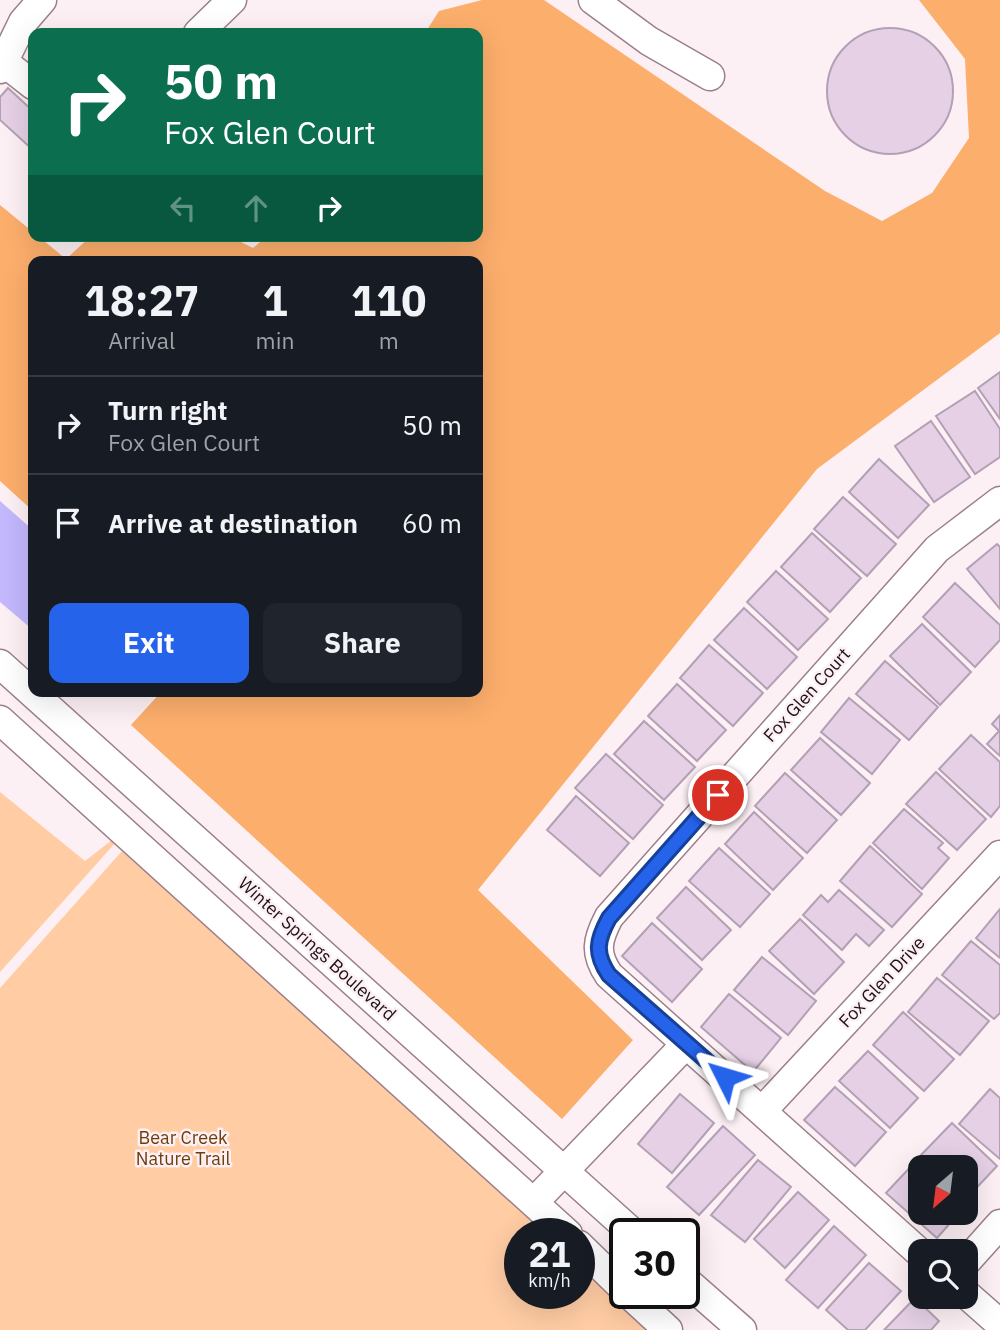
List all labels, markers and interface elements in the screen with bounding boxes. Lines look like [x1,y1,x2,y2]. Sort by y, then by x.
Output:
text: 50 m [164,49,278,112]
icon: right [49,56,140,147]
text: Fox Glen Court [164,111,376,153]
icon: left [164,189,202,227]
icon: ahead [237,189,275,227]
icon: right [310,189,348,227]
text: 18:27 [84,273,199,328]
text: 1 [262,273,288,328]
text: 110 [351,273,427,328]
text: Arrival [108,325,175,355]
text: min [256,325,294,355]
text: m [379,325,399,355]
text: Turn right [108,393,227,427]
icon: right [49,406,87,444]
text: 50 m [402,408,462,442]
text: Fox Glen Court [108,427,260,457]
icon: arrive [49,504,87,542]
text: Arrive at destination [108,506,358,540]
text: 60 m [402,506,462,540]
button: Exit [49,603,249,683]
button: Share [263,603,462,683]
street label: Fox Glen Court [758,643,855,747]
pin [688,765,748,825]
icon: arrive [699,776,737,814]
street label: Winter Springs Boulevard [234,872,401,1026]
street label: Fox Glen Drive [834,931,930,1032]
position arrow [688,1040,762,1114]
park label: Bear Creek Nature Trail [136,1126,230,1170]
north arrow [908,1155,978,1225]
map controls [908,1155,978,1309]
speed limit sign: 30 [609,1218,700,1309]
text: 21 [528,1231,571,1277]
button: search [908,1239,978,1309]
text: km/h [528,1269,571,1292]

